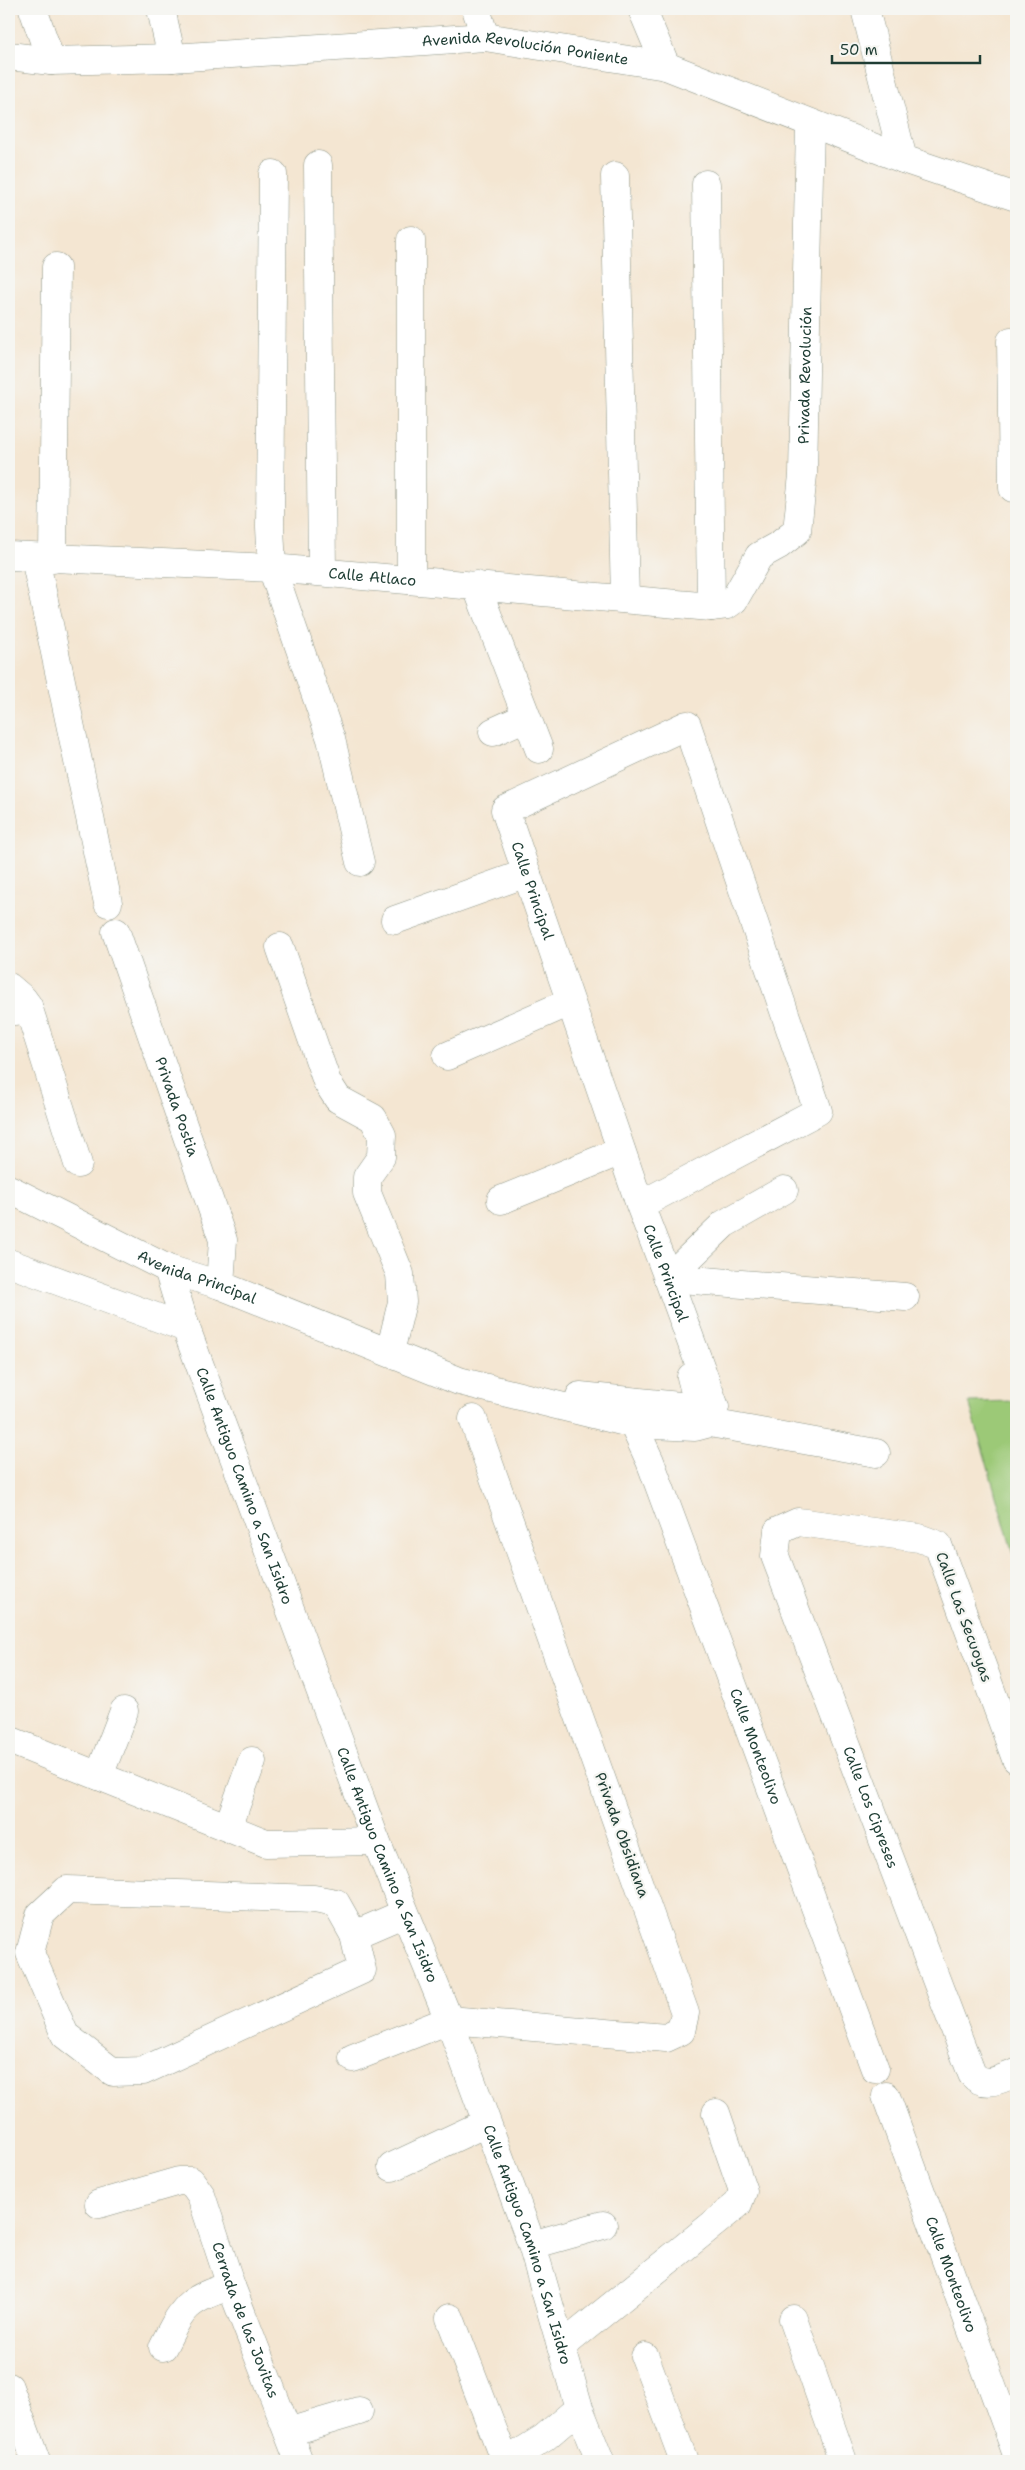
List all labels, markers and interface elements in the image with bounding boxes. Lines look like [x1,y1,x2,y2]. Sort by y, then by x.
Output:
street label: Avenida Revolución Poniente [421,27,630,70]
scale bar [832,32,980,64]
text: 50 m [840,40,878,60]
street label: Privada Revolución [794,306,816,444]
street label: Calle Atlaco [328,563,417,591]
street label: Calle Principal [506,839,559,943]
street label: Privada Postia [150,1054,203,1160]
street label: Calle Principal [638,1221,693,1325]
street label: Avenida Principal [134,1245,260,1309]
street label: Calle Antiguo Camino a San Isidro [191,1364,298,1607]
street label: Calle Las Secuoyas [931,1549,997,1685]
street label: Calle Monteolivo [725,1686,786,1807]
street label: Calle Los Cipreses [838,1743,903,1871]
street label: Calle Antiguo Camino a San Isidro [332,1744,443,1986]
street label: Privada Obsidiana [590,1770,654,1901]
street label: Calle Antiguo Camino a San Isidro [478,2122,576,2367]
street label: Calle Monteolivo [921,2214,982,2335]
street label: Cerrada de las Jovitas [207,2239,284,2401]

